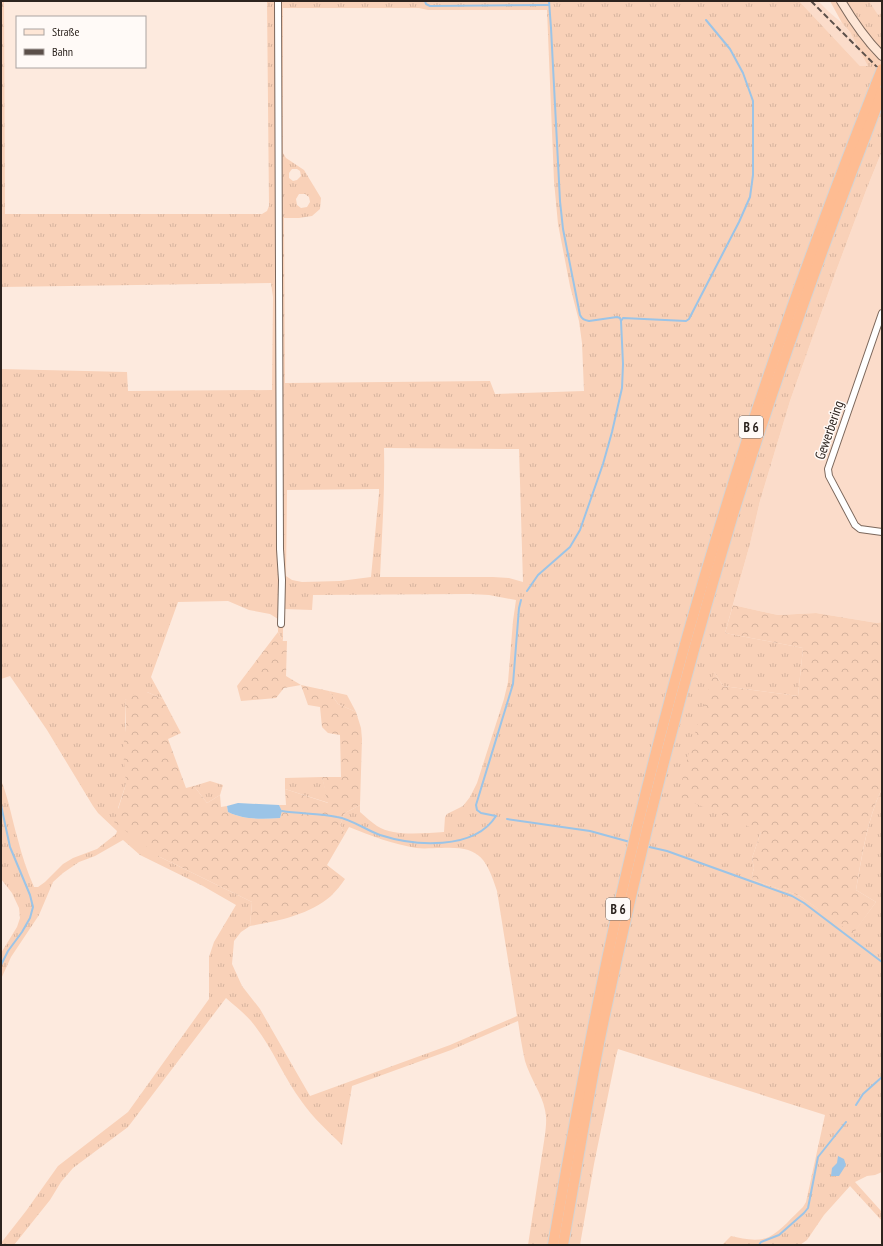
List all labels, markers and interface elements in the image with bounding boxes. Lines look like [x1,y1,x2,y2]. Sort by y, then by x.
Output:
legend [16,16,146,68]
text: Straße [52,24,79,39]
text: Bahn [52,44,73,59]
street label: Gewerbering [811,398,847,462]
road number: B 6 [739,416,763,438]
road number: B 6 [606,898,630,920]

